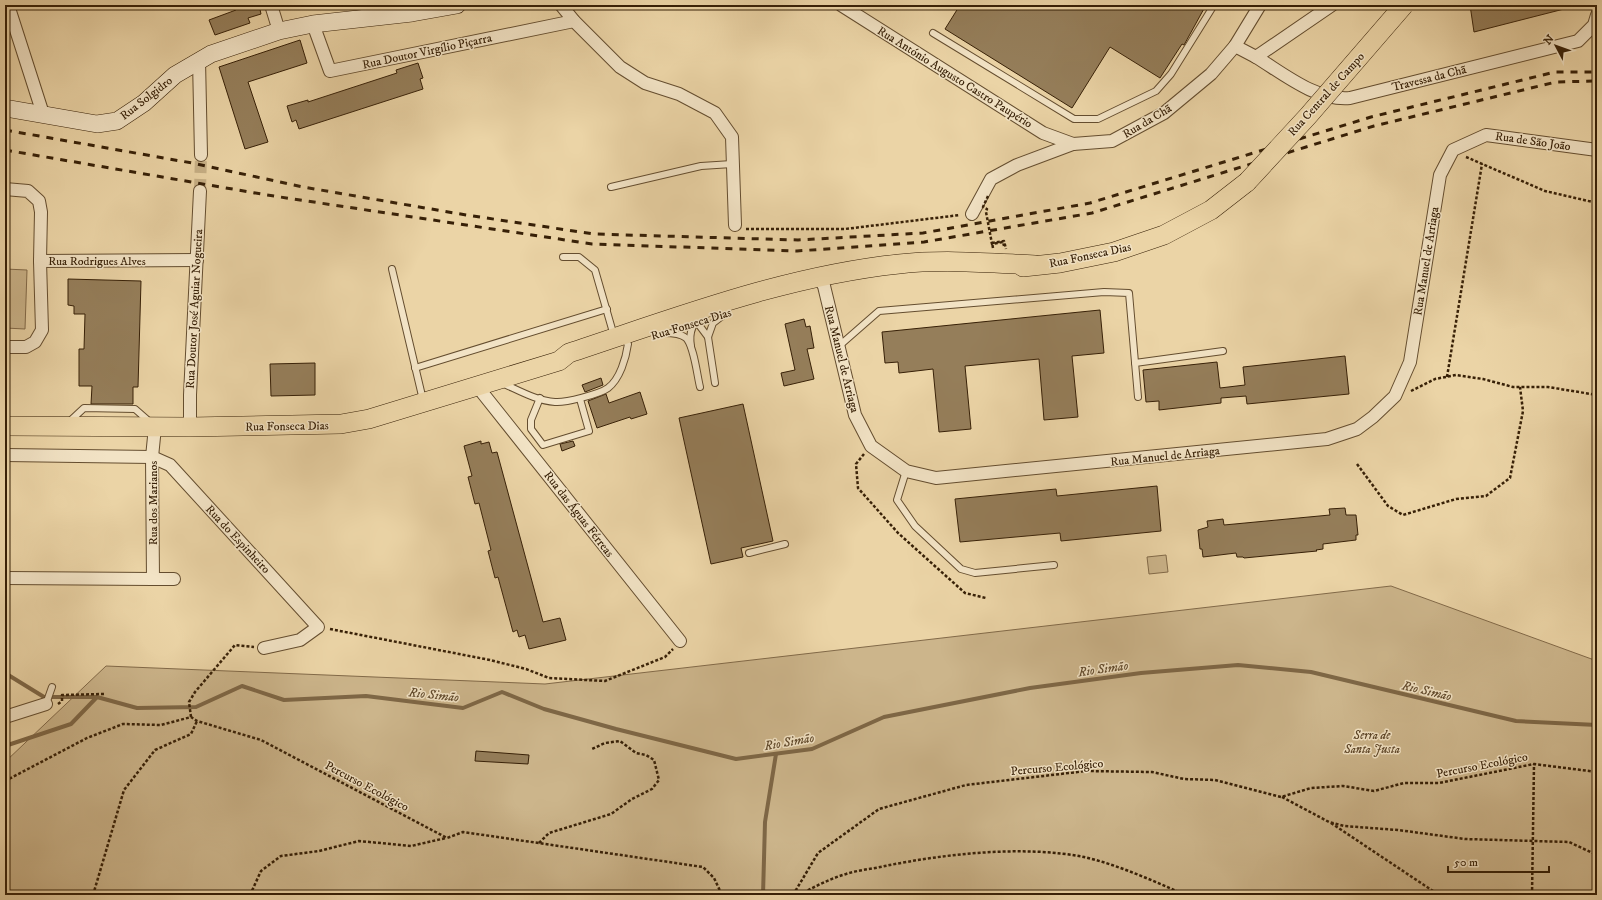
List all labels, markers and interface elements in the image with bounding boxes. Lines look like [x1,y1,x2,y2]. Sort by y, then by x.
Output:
street label: Rua António Augusto Castro Paupério [874,23,1035,132]
north arrow [1536,26,1576,66]
street label: Rua Doutor Virgílio Piçarra [361,30,494,73]
text: N [1541,32,1557,48]
street label: Rua Central de Campo [1285,49,1368,139]
street label: Travessa da Chã [1390,62,1469,95]
street label: Rua Solgidro [117,73,176,124]
street label: Rua da Chã [1120,101,1175,142]
street label: Rua de São João [1494,129,1572,154]
street label: Rua Manuel de Arriaga [1410,205,1443,317]
street label: Rua Doutor José Aguiar Nogueira [183,228,206,389]
street label: Rua Fonseca Dias [1048,239,1132,272]
street label: Rua Rodrigues Alves [48,254,146,269]
street label: Rua Manuel de Arriaga [821,304,862,415]
street label: Rua Fonseca Dias [649,305,733,344]
street label: Rua Fonseca Dias [245,418,329,435]
street label: Rua Manuel de Arriaga [1110,443,1221,470]
street label: Rua dos Marianos [146,461,161,545]
street label: Rua das Águas Férreas [540,468,617,560]
street label: Rua do Espinheiro [202,502,273,577]
water label: Rio Simão [1076,658,1129,681]
water label: Rio Simão [1399,677,1453,704]
water label: Rio Simão [407,684,460,706]
park label: Serra de Santa Justa [1343,728,1400,757]
water label: Rio Simão [762,730,816,754]
street label: Percurso Ecológico [1435,749,1529,782]
street label: Percurso Ecológico [1010,756,1104,779]
street label: Percurso Ecológico [322,758,411,815]
scale bar [1448,848,1549,874]
text: 50 m [1454,855,1478,870]

